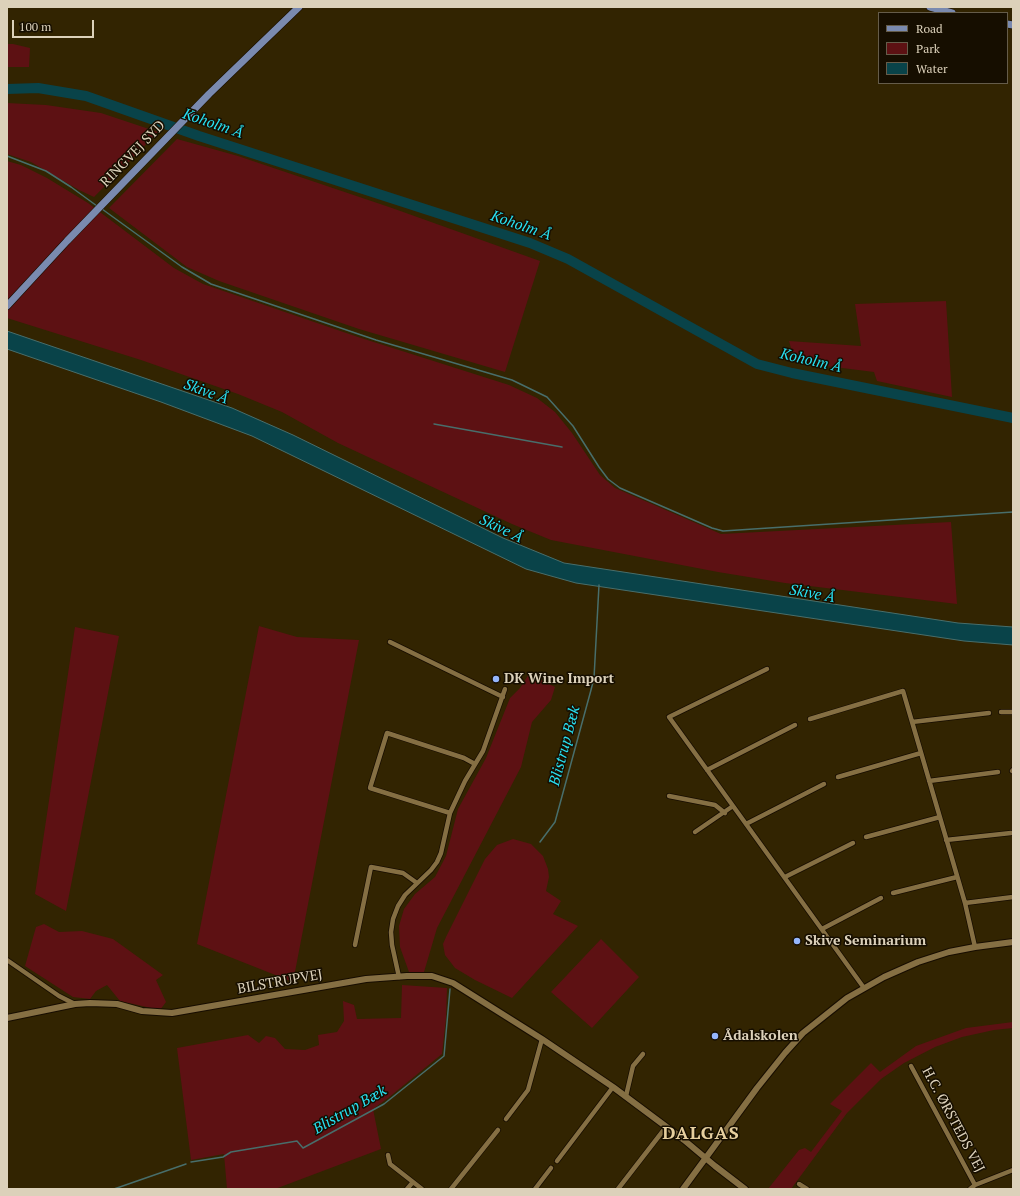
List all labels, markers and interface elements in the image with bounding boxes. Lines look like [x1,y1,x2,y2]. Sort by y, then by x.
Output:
scale bar [14,12,96,38]
legend [878,12,1008,84]
text: 100 m [19,19,51,34]
text: Road [916,21,943,36]
text: Park [916,41,940,56]
text: Water [916,61,948,76]
water label: Koholm Å [180,105,246,143]
street label: RINGVEJ SYD [97,117,169,191]
water label: Koholm Å [488,207,554,245]
water label: Koholm Å [778,345,844,377]
water label: Skive Å [181,376,231,408]
water label: Skive Å [476,511,526,547]
water label: Skive Å [788,581,836,607]
place label: DK Wine Import [504,671,614,687]
marker: DK Wine Import [491,674,501,684]
water label: Blistrup Bæk [546,704,584,788]
place label: Skive Seminarium [805,933,926,949]
marker: Skive Seminarium [792,936,802,946]
street label: BILSTRUPVEJ [236,966,324,998]
place label: Ådalskolen [723,1028,798,1044]
marker: Ådalskolen [710,1031,720,1041]
street label: H.C. ØRSTEDS VEJ [918,1064,988,1176]
water label: Blistrup Bæk [310,1082,390,1138]
district label: DALGAS [662,1123,740,1145]

